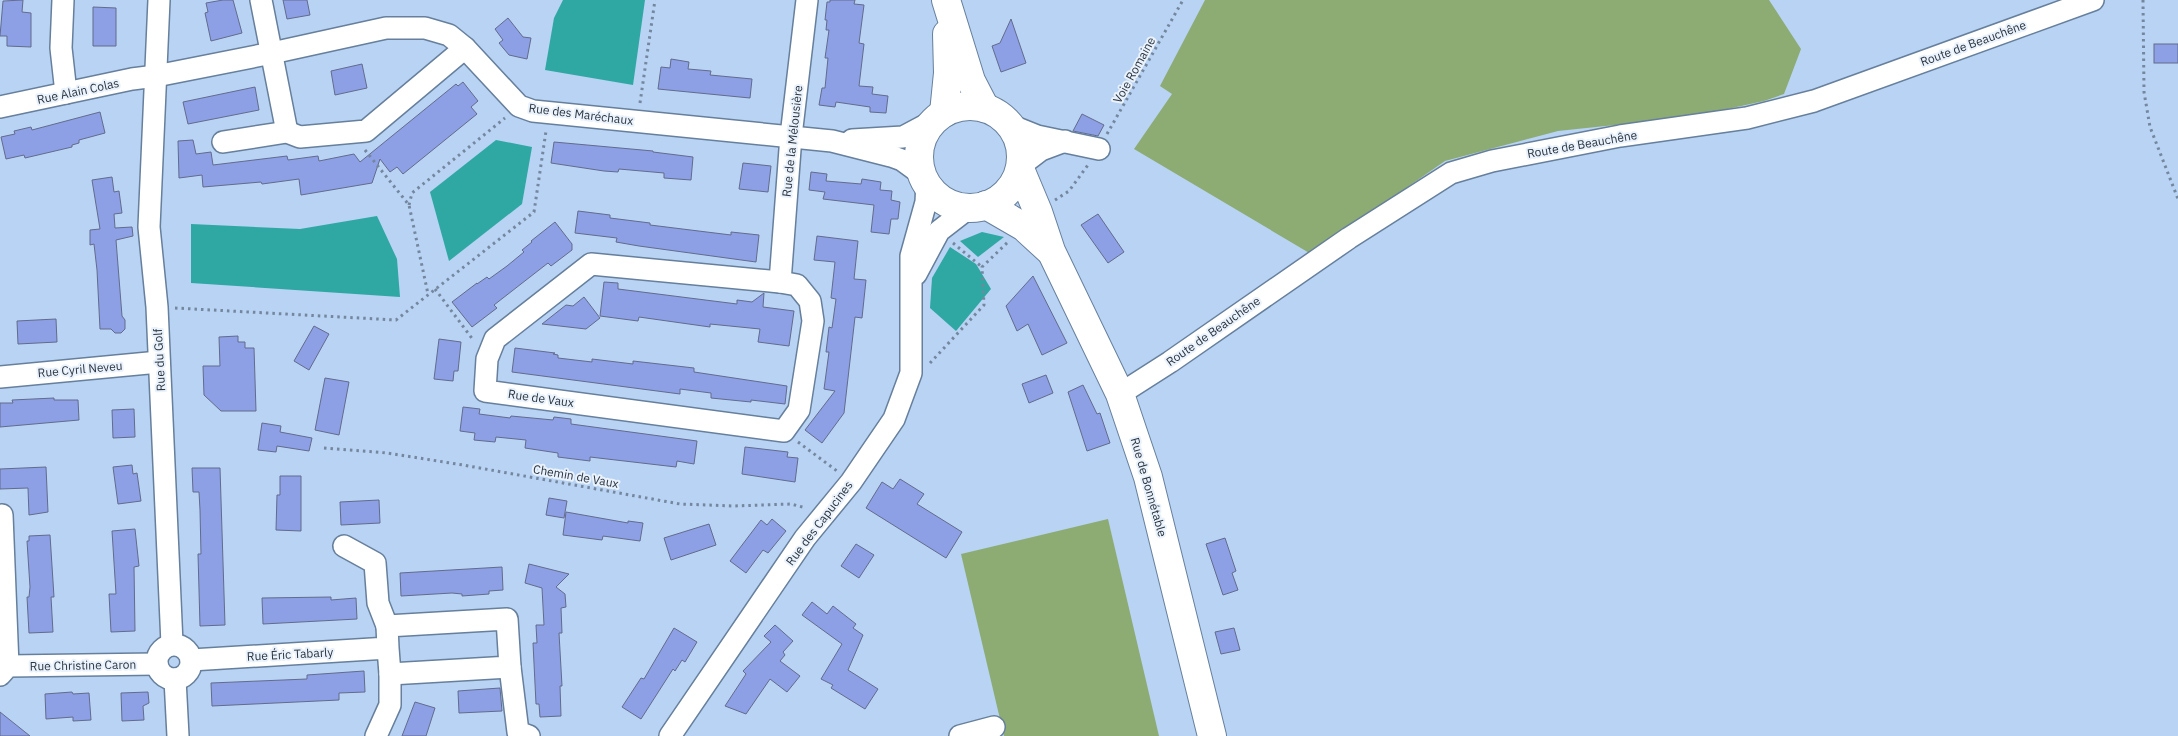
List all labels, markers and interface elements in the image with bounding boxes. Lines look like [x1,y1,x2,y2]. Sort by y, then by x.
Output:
street label: Route de Beauchêne [1918,17,2028,69]
street label: Voie Romaine [1110,34,1159,106]
street label: Rue Alain Colas [36,75,121,107]
street label: Rue de la Mélousière [779,84,805,198]
street label: Rue des Maréchaux [528,100,634,128]
street label: Route de Beauchêne [1526,127,1639,161]
street label: Route de Beauchêne [1163,293,1263,369]
street label: Rue du Golf [150,328,168,392]
street label: Rue Cyril Neveu [37,358,123,380]
street label: Rue de Vaux [507,386,575,410]
street label: Rue de Bonnétable [1128,436,1170,539]
street label: Chemin de Vaux [532,461,620,491]
street label: Rue des Capucines [782,478,856,568]
street label: Rue Éric Tabarly [246,644,334,664]
street label: Rue Christine Caron [30,657,136,673]

